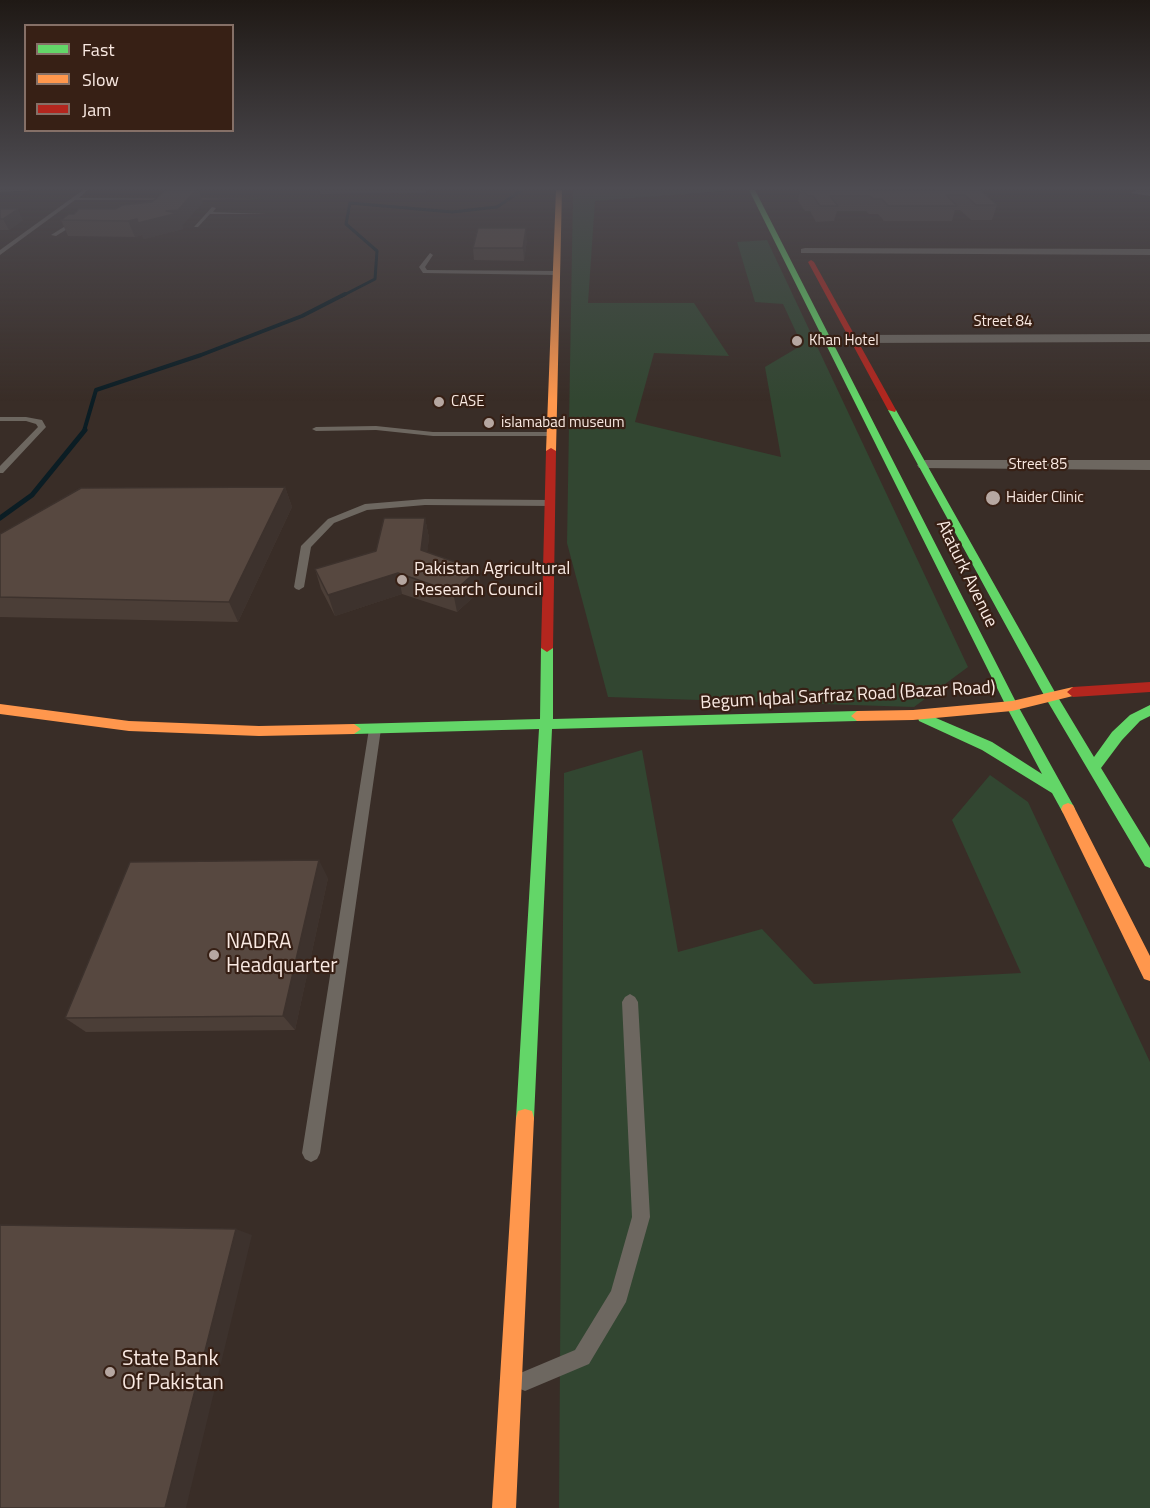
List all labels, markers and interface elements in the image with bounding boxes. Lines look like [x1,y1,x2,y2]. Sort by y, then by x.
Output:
legend [24,24,234,132]
text: Fast [82,36,115,63]
text: Slow [82,66,119,93]
text: Jam [82,96,111,123]
street label: Street 84 [974,313,1032,331]
place label: Khan Hotel [809,332,879,350]
marker: Khan Hotel [790,334,804,348]
place label: CASE [451,393,484,411]
marker: CASE [432,395,446,409]
place label: islamabad museum [501,414,624,432]
marker: islamabad museum [482,416,496,430]
street label: Street 85 [1009,456,1067,474]
marker: Haider Clinic [984,489,1002,507]
place label: Haider Clinic [1006,489,1084,507]
street label: Ataturk Avenue [931,517,1001,631]
place label: Pakistan Agricultural Research Council [414,559,570,602]
marker: Pakistan Agricultural Research Council [395,573,409,587]
street label: Begum Iqbal Sarfraz Road (Bazar Road) [700,677,996,715]
place label: NADRA Headquarter [226,930,338,980]
marker: NADRA Headquarter [207,948,221,962]
place label: State Bank Of Pakistan [122,1347,224,1397]
marker: State Bank Of Pakistan [103,1365,117,1379]

